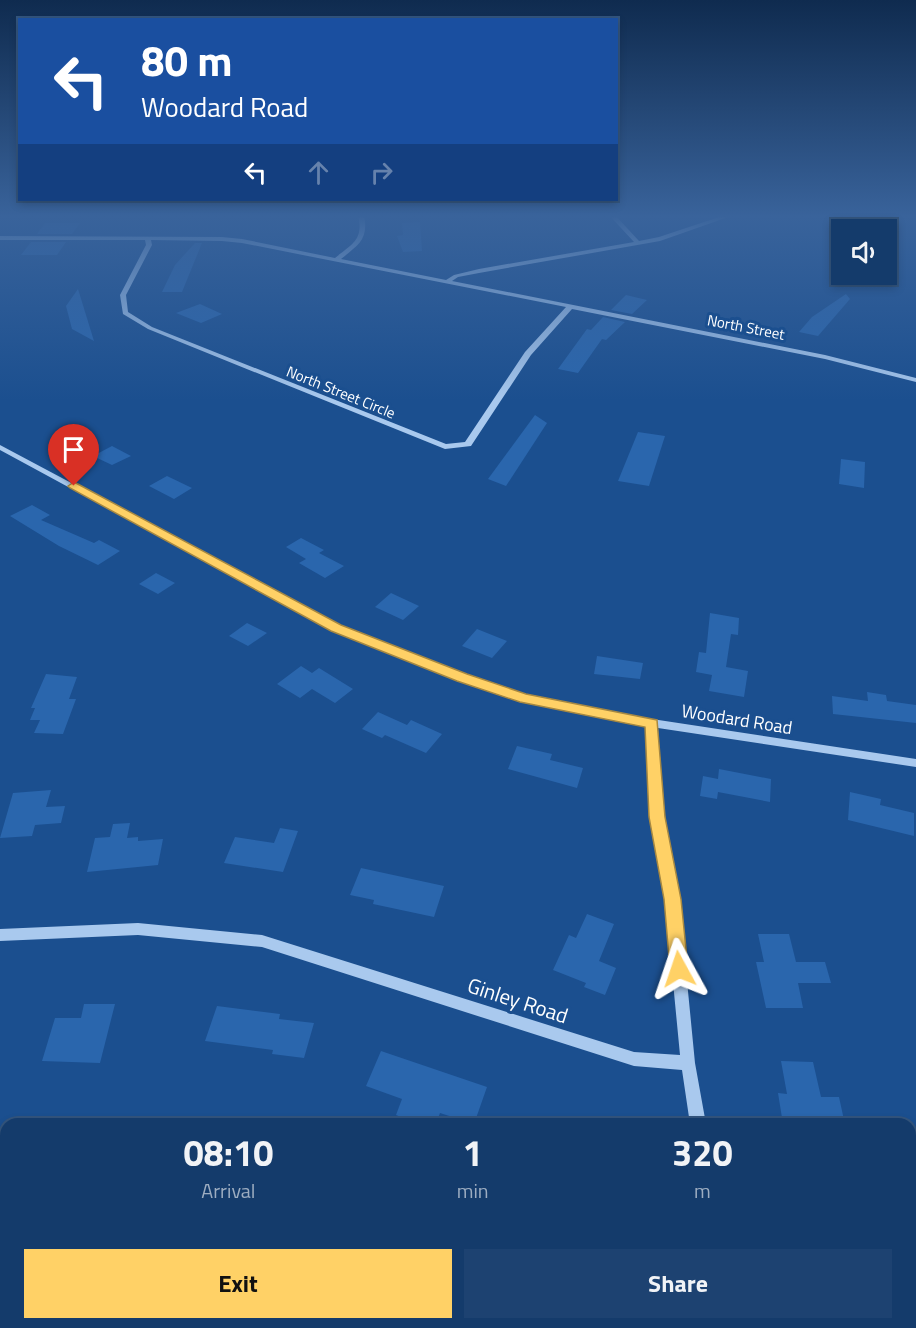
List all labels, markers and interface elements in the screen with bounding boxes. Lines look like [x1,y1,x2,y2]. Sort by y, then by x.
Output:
text: 80 m [141,28,233,92]
icon: left [42,42,120,120]
text: Woodard Road [141,86,308,127]
icon: left [239,156,272,189]
icon: ahead [302,156,335,189]
icon: right [365,156,398,189]
map controls [831,219,897,285]
button: sound [831,219,897,285]
street label: North Street [705,308,787,346]
street label: North Street Circle [283,360,399,424]
pin [48,424,99,486]
icon: arrive [57,433,90,466]
street label: Woodard Road [680,697,794,741]
position arrow [647,937,711,1001]
street label: Ginley Road [463,969,573,1031]
text: 08:10 [183,1125,273,1180]
text: 1 [463,1125,483,1180]
text: 320 [672,1125,733,1180]
text: Arrival [201,1175,256,1206]
text: min [457,1175,489,1206]
text: m [694,1175,711,1206]
button: Exit [24,1249,452,1318]
button: Share [464,1249,892,1318]

